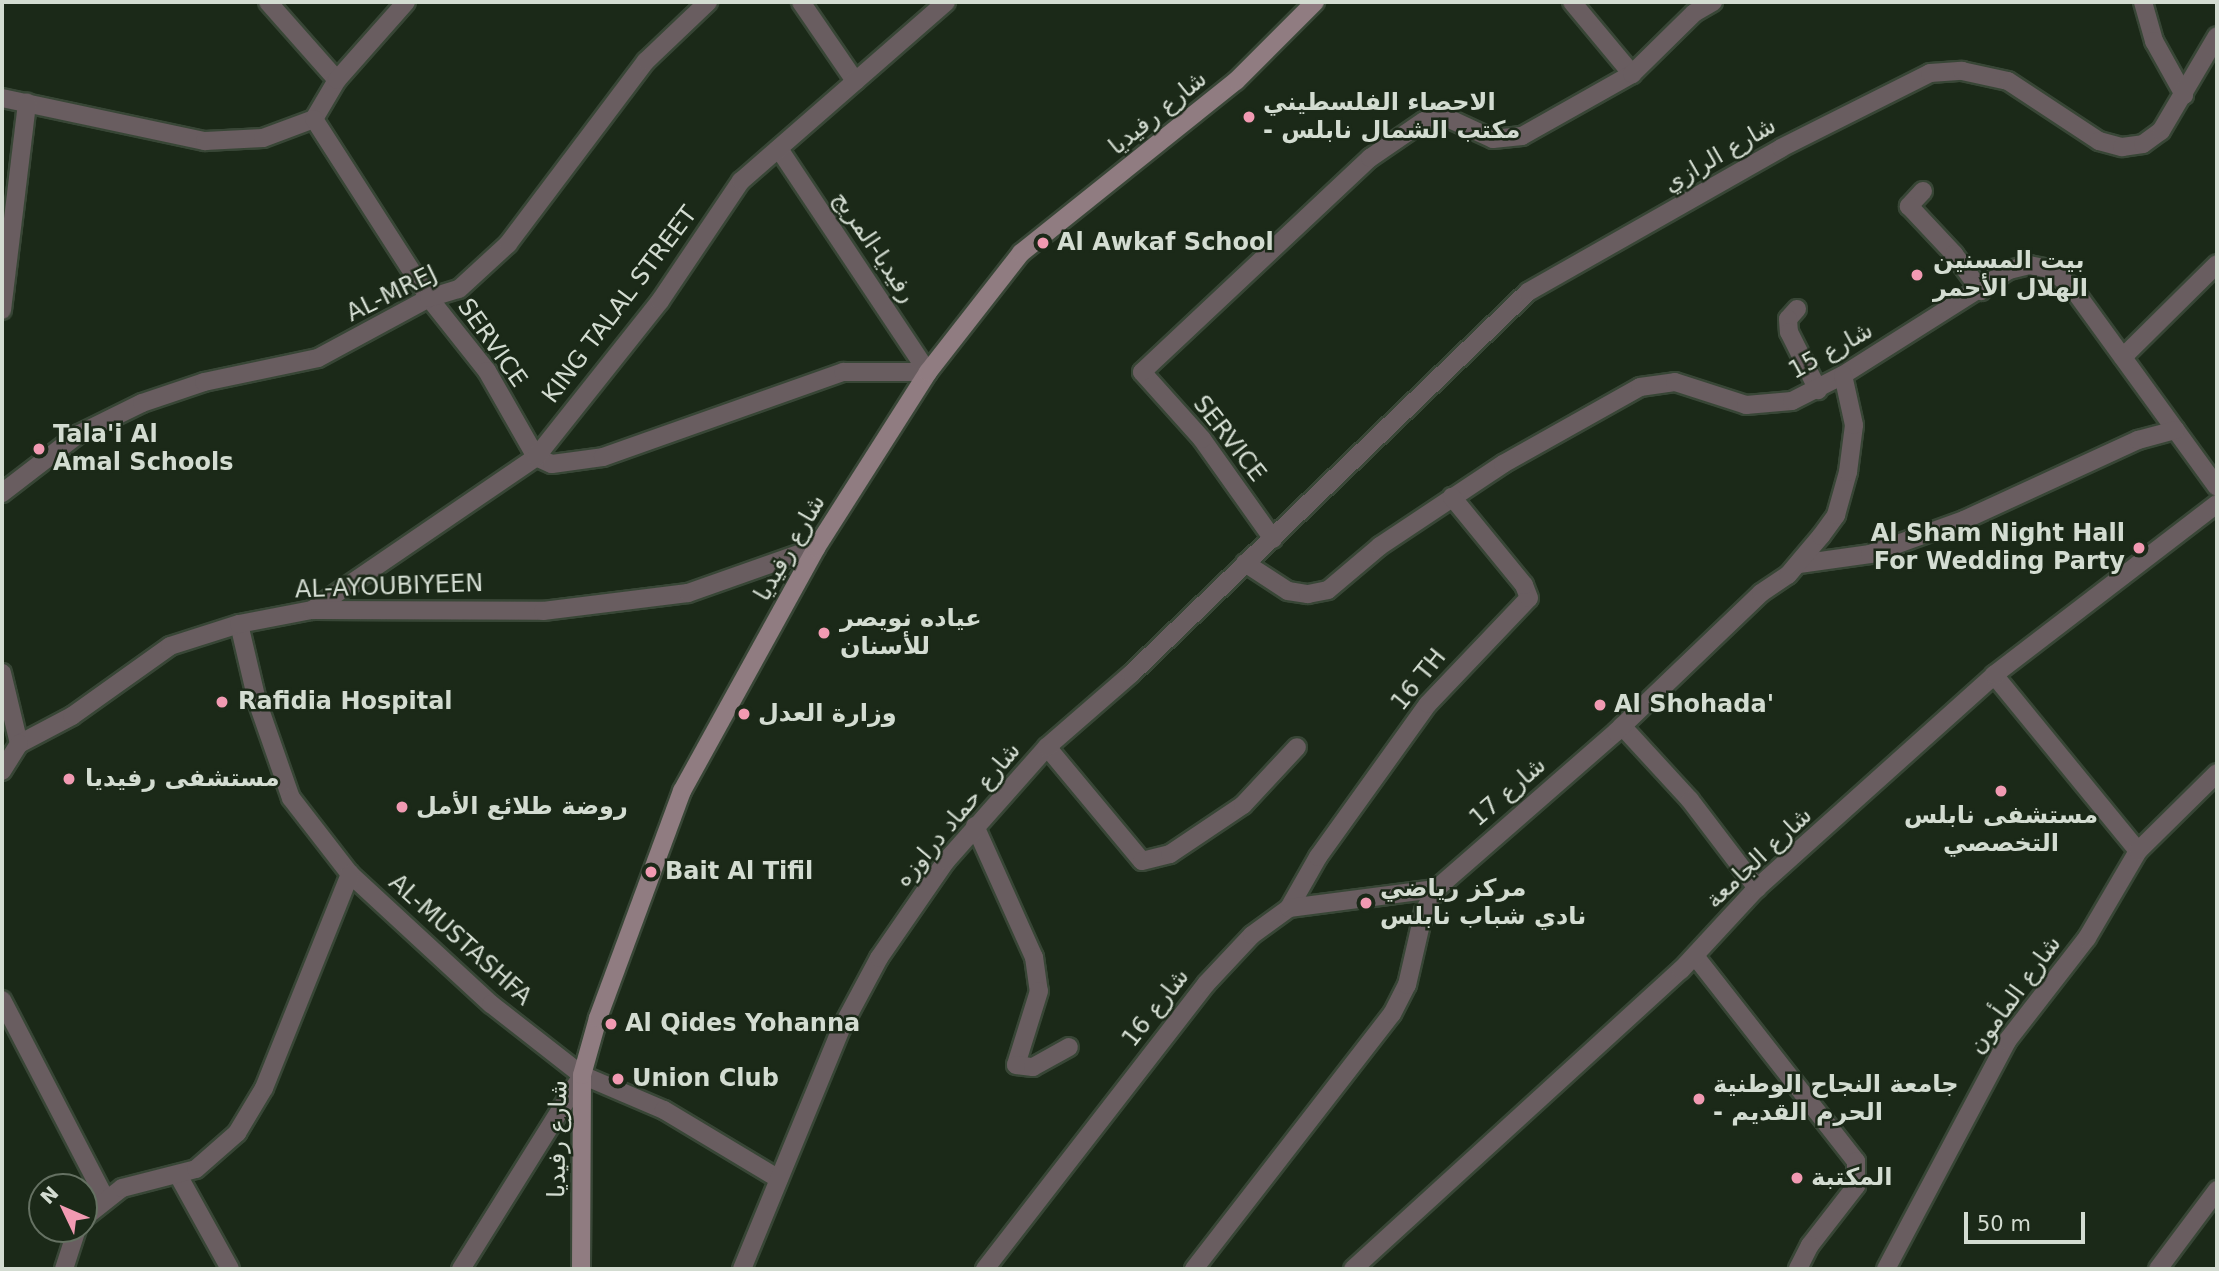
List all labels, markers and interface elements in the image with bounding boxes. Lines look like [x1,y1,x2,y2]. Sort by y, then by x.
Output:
street label: شارع رفيديا [1103,65,1213,161]
place label: الاحصاء الفلسطيني - مكتب الشمال نابلس [1263,89,1520,145]
marker: الاحصاء الفلسطيني - مكتب الشمال نابلس [1241,109,1257,125]
street label: شارع الرازي [1659,111,1781,199]
street label: رفيديا-المريج [826,186,922,308]
street label: KING TALAL STREET [537,201,703,409]
place label: Al Awkaf School [1057,229,1274,257]
marker: Al Awkaf School [1035,235,1051,251]
place label: بيت المسنين الهلال الأحمر [1933,247,2088,303]
street label: AL-MREJ [342,260,442,328]
marker: بيت المسنين الهلال الأحمر [1907,265,1927,285]
street label: SERVICE [451,293,533,393]
street label: شارع 15 [1784,316,1878,386]
street label: SERVICE [1187,390,1271,488]
place label: Tala'i Al Amal Schools [53,421,233,477]
marker: Tala'i Al Amal Schools [31,441,47,457]
street label: شارع رفيديا [748,490,832,606]
place label: Al Sham Night Hall For Wedding Party [1871,520,2125,576]
marker: Al Sham Night Hall For Wedding Party [2131,540,2147,556]
street label: AL-AYOUBIYEEN [294,569,484,605]
place label: عياده نويصر للأسنان [840,605,982,661]
marker: عياده نويصر للأسنان [814,623,834,643]
street label: 16 TH [1386,643,1452,717]
place label: Rafidia Hospital [238,688,453,716]
place label: Al Shohada' [1614,691,1774,719]
marker: Rafidia Hospital [212,692,232,712]
marker: Al Shohada' [1592,697,1608,713]
place label: وزارة العدل [758,700,897,728]
marker: وزارة العدل [736,706,752,722]
street label: شارع حماد دراوزه [889,737,1027,893]
street label: شارع 17 [1464,751,1552,833]
place label: مستشفى رفيديا [85,765,280,793]
marker: مستشفى رفيديا [59,769,79,789]
marker: مستشفى نابلس التخصصي [1993,783,2009,799]
place label: روضة طلائع الأمل [416,793,628,821]
marker: روضة طلائع الأمل [394,799,410,815]
street label: شارع الجامعة [1700,801,1818,915]
place label: مستشفى نابلس التخصصي [1904,802,2098,858]
place label: Bait Al Tifil [665,858,813,886]
marker: Bait Al Tifil [643,864,659,880]
street label: AL-MUSTASHFA [383,868,537,1012]
place label: مركز رياضي نادي شباب نابلس [1380,875,1586,931]
marker: مركز رياضي نادي شباب نابلس [1358,895,1374,911]
street label: شارع المأمون [1962,930,2068,1060]
street label: شارع 16 [1116,963,1196,1053]
place label: Al Qides Yohanna [625,1010,860,1038]
marker: Al Qides Yohanna [603,1016,619,1032]
place label: Union Club [632,1065,779,1093]
marker: Union Club [610,1071,626,1087]
place label: جامعة النجاح الوطنية - الحرم القديم [1713,1071,1959,1127]
street label: شارع رفيديا [543,1080,573,1198]
marker: جامعة النجاح الوطنية - الحرم القديم [1691,1091,1707,1107]
place label: المكتبة [1811,1164,1892,1192]
marker: المكتبة [1789,1170,1805,1186]
north arrow [28,1173,98,1243]
text: N [36,1181,63,1208]
scale bar [1967,1198,2088,1242]
text: 50 m [1977,1212,2031,1236]

